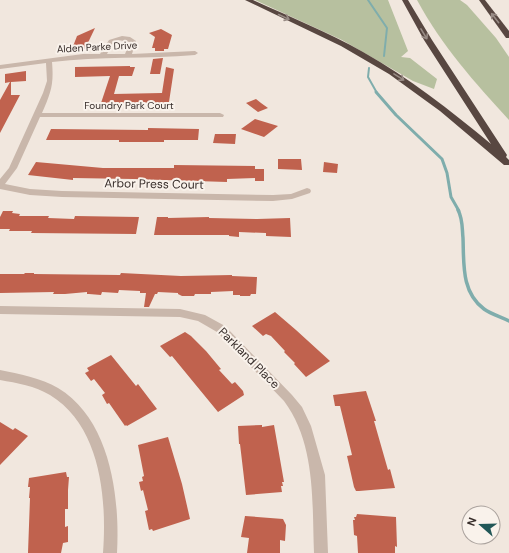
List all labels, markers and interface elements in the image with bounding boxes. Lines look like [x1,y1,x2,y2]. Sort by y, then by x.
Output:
one-way arrow [277,13,289,21]
one-way arrow [491,13,499,24]
one-way arrow [421,28,429,40]
street label: Alden Parke Drive [56,38,138,56]
one-way arrow [393,73,405,81]
street label: Foundry Park Court [84,99,174,112]
street label: Arbor Press Court [104,175,204,193]
street label: Parkland Place [215,324,283,392]
north arrow [461,505,501,545]
text: N [464,515,480,528]

